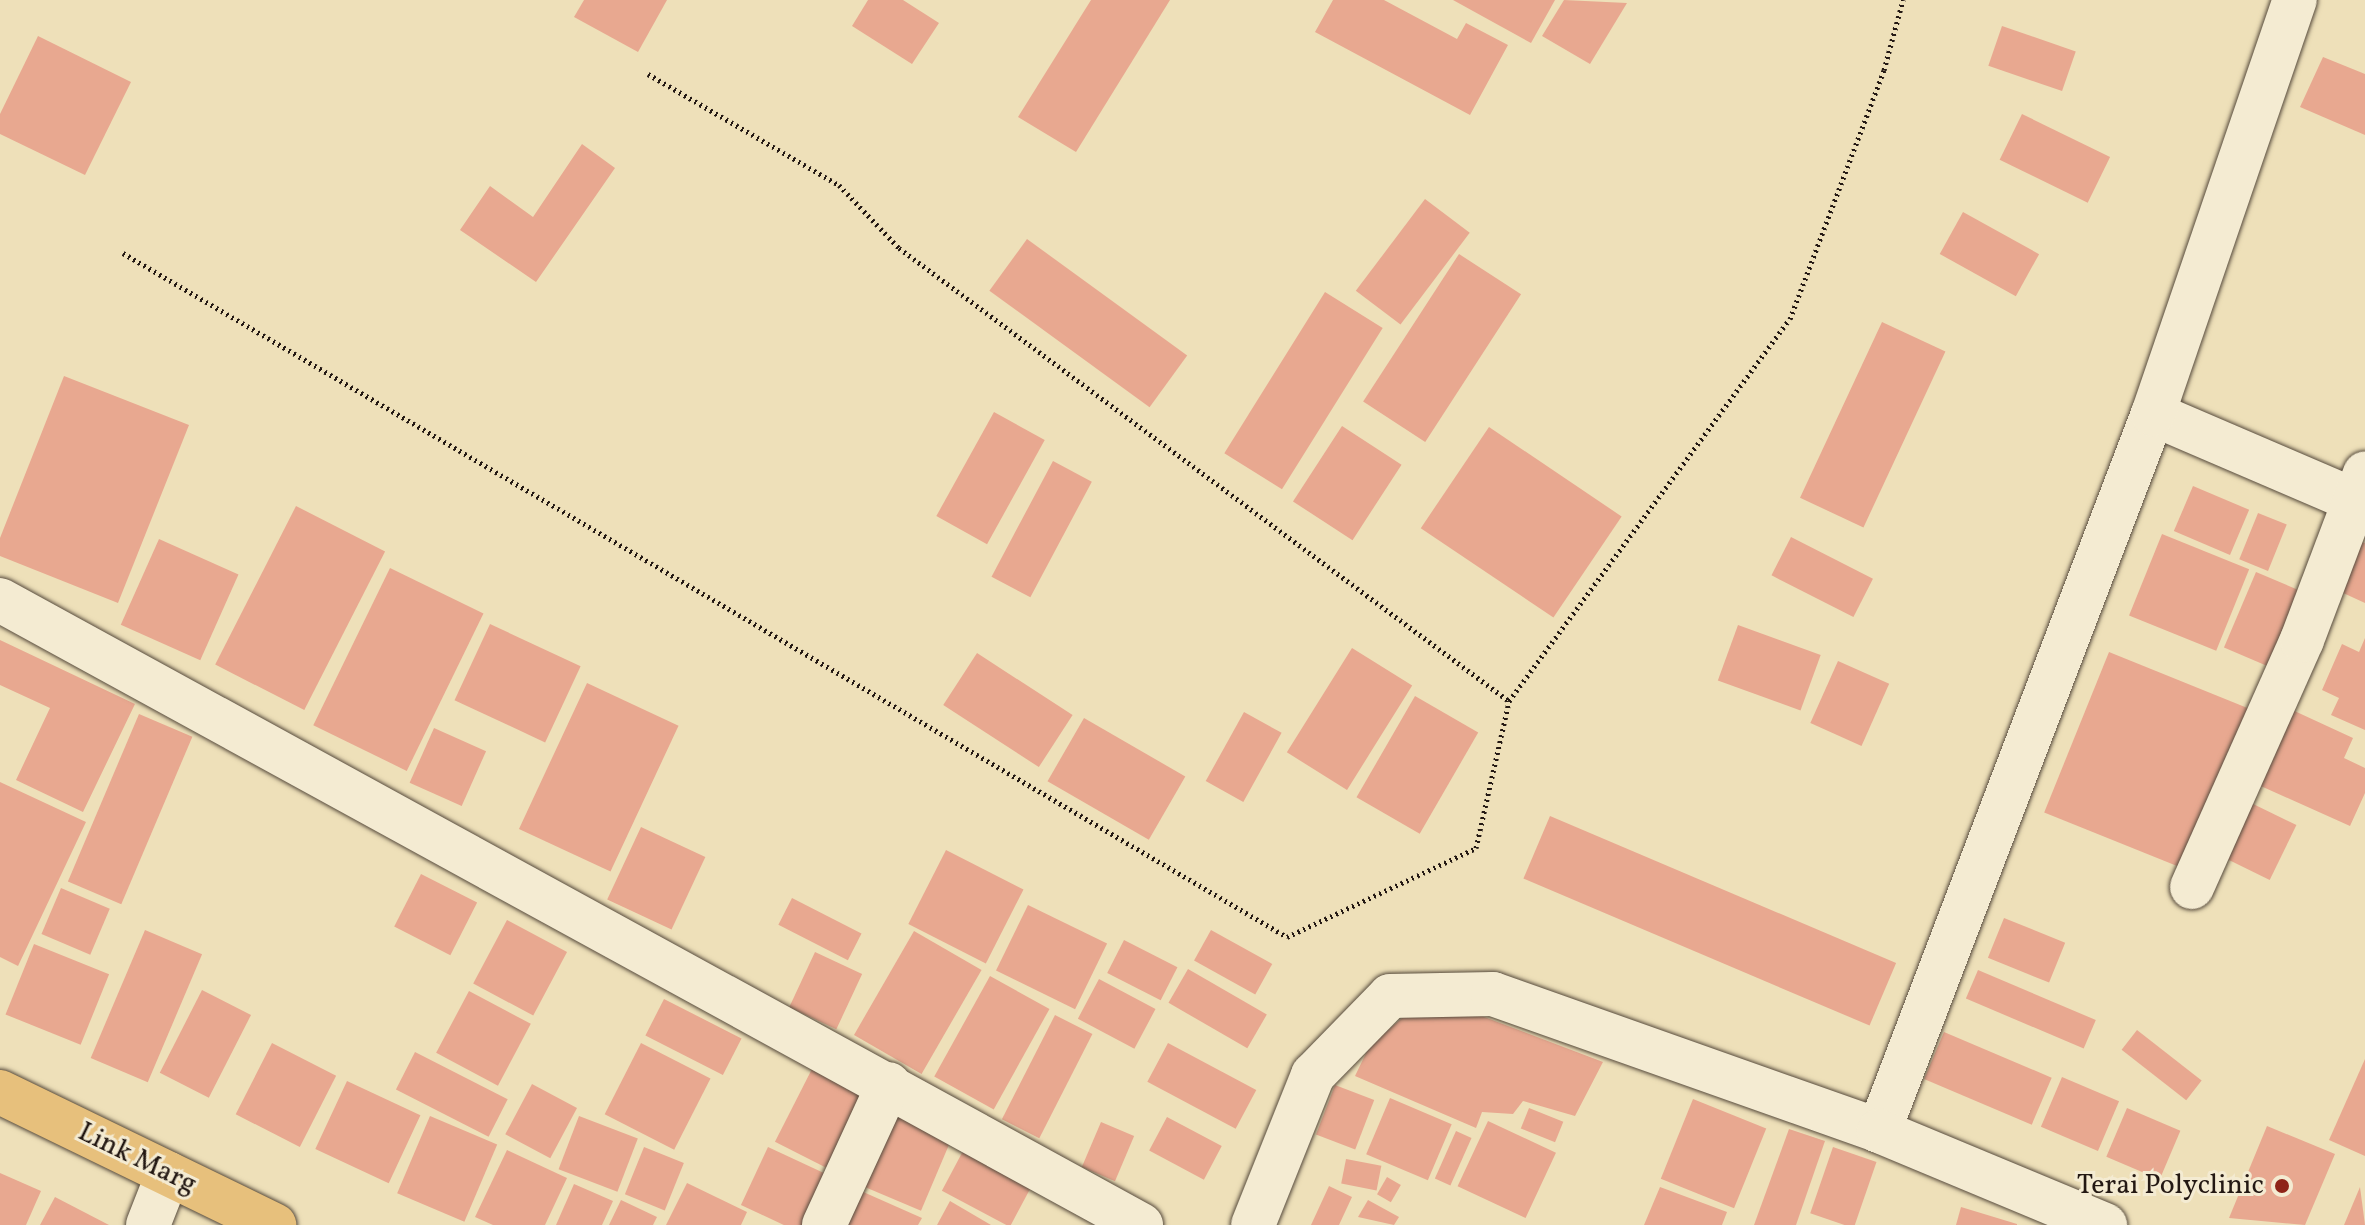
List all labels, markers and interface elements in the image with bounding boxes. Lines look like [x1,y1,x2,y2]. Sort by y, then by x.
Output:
street label: Link Marg [72,1116,202,1202]
place label: Terai Polyclinic [2077,1169,2264,1203]
marker: Terai Polyclinic [2271,1175,2293,1197]

